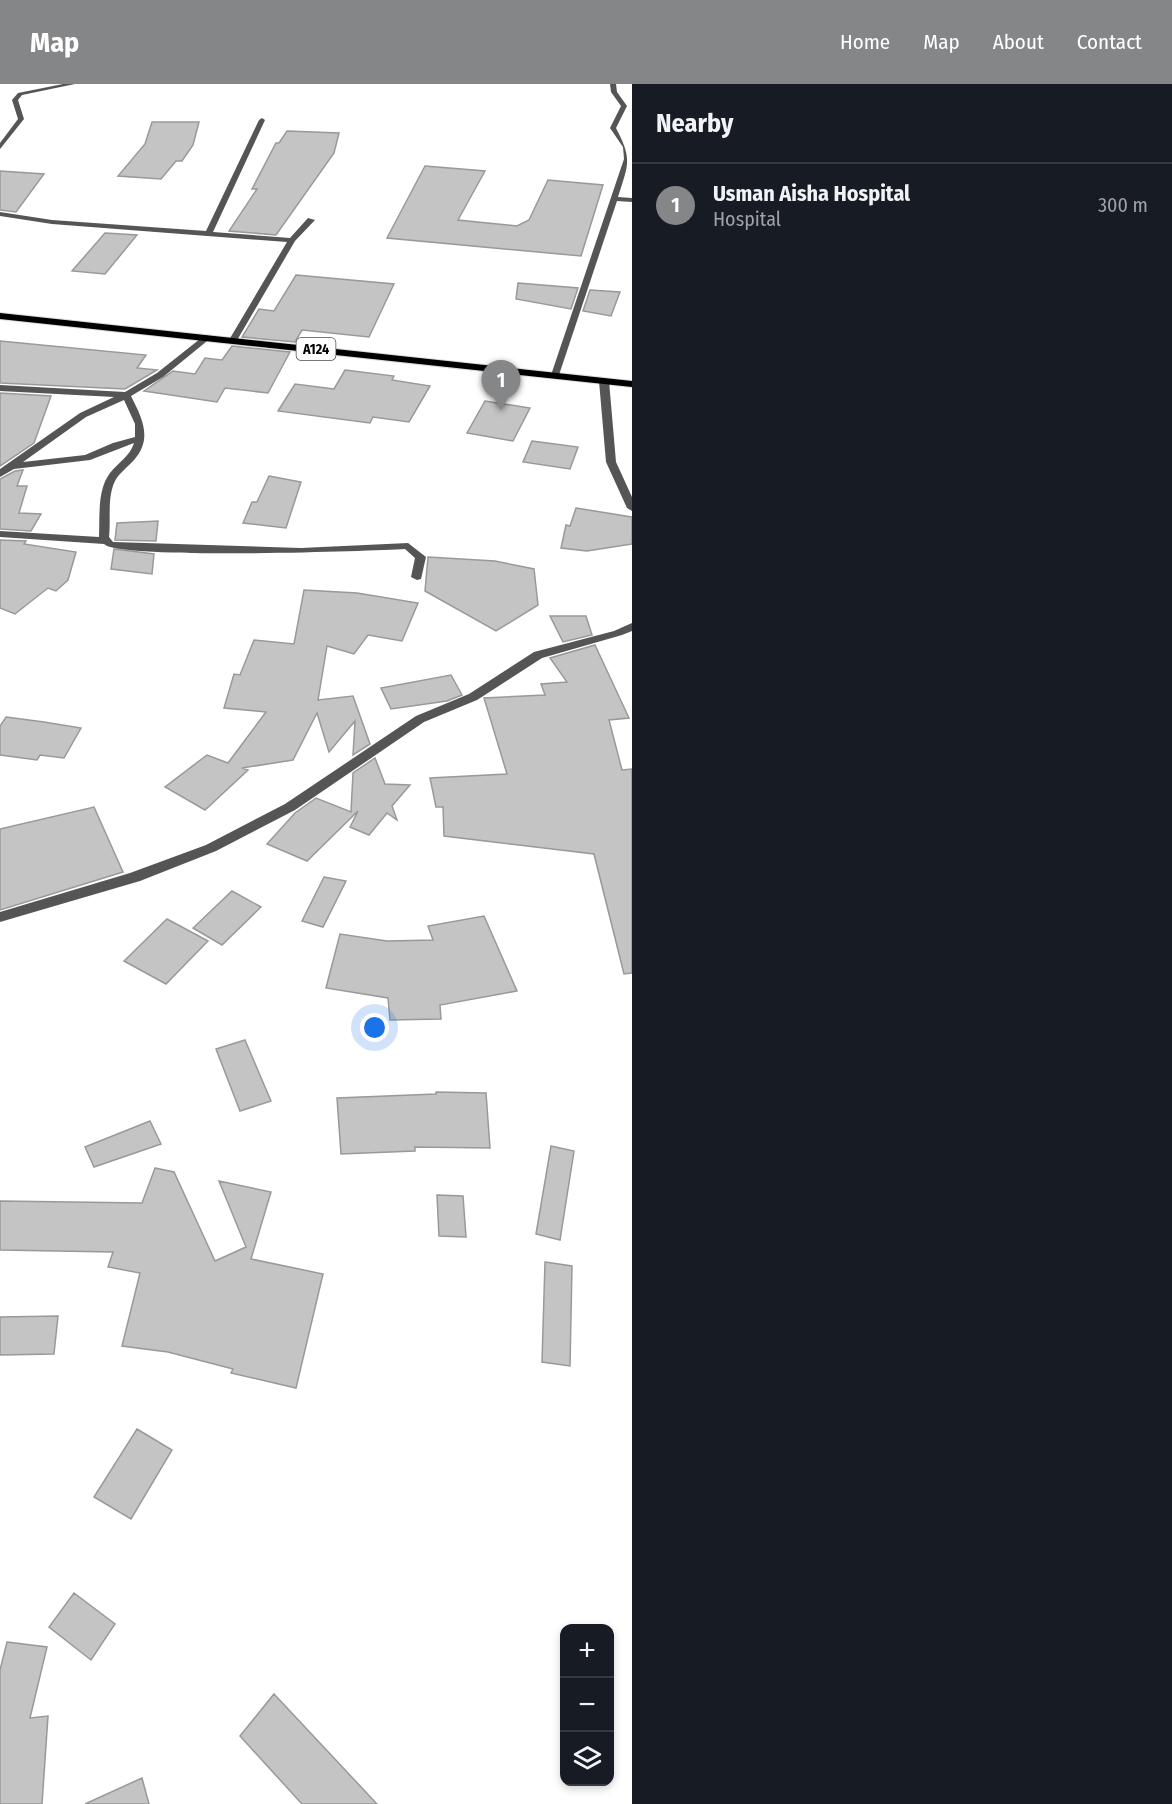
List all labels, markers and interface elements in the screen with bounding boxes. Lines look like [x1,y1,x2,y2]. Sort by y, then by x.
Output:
text: Map [30,26,79,59]
text: Home [840,29,890,55]
text: Map [923,29,960,55]
text: About [993,29,1044,55]
text: Contact [1077,29,1142,55]
text: Nearby [656,108,733,139]
text: Usman Aisha Hospital [713,180,910,207]
text: 1 [671,193,680,217]
text: 300 m [1098,193,1148,217]
text: Hospital [713,207,781,231]
road number: A124 [296,338,336,360]
pin: 1 [482,360,520,410]
your location [360,1013,389,1042]
map controls [560,1624,614,1786]
button: + [560,1624,614,1678]
button: − [560,1678,614,1732]
button: layers [560,1732,614,1786]

